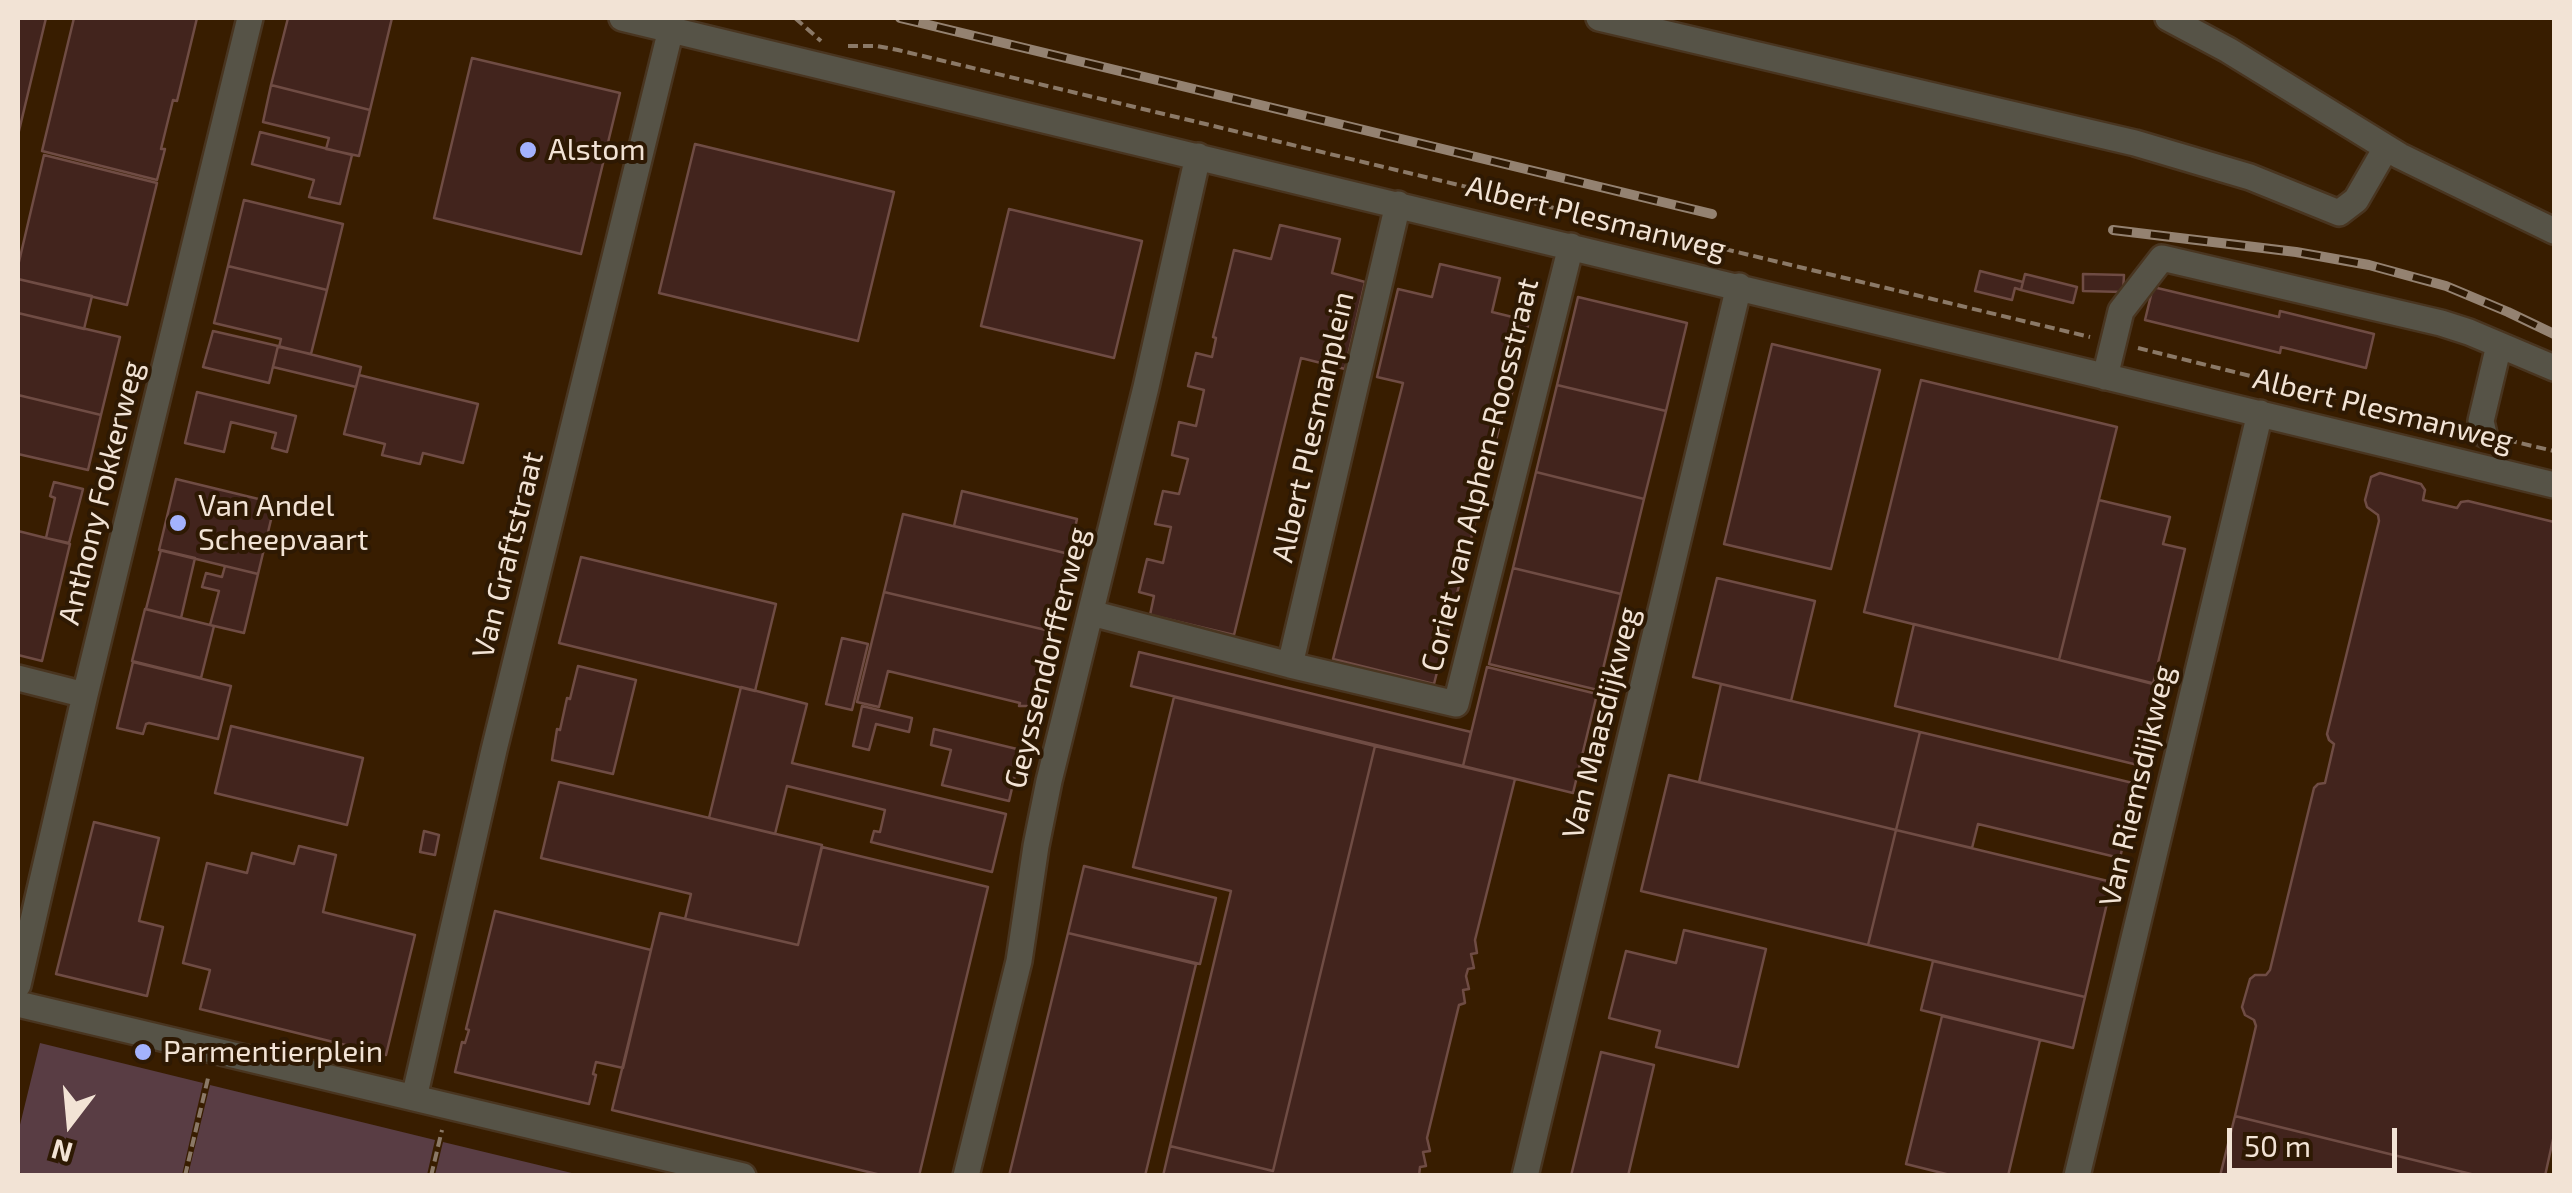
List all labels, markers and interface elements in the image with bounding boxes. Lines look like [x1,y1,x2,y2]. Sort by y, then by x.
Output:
place label: Alstom [548,132,646,168]
marker: Alstom [517,139,539,161]
street label: Albert Plesmanweg [1462,168,1730,268]
street label: Coriet van Alphen-Roosstraat [1414,274,1546,676]
street label: Albert Plesmanplein [1264,288,1362,566]
street label: Anthony Fokkerweg [51,357,151,629]
street label: Albert Plesmanweg [2249,360,2517,460]
street label: Van Graftstraat [465,448,551,662]
place label: Van Andel Scheepvaart [198,488,369,558]
marker: Van Andel Scheepvaart [167,512,189,534]
street label: Geyssendorfferweg [997,524,1097,792]
street label: Van Maasdijkweg [1555,603,1647,843]
street label: Van Riemsdijkweg [2092,662,2182,910]
place label: Parmentierplein [163,1034,383,1070]
marker: Parmentierplein [132,1041,154,1063]
north arrow [20,1073,120,1173]
scale bar [2232,1108,2402,1170]
text: 50 m [2244,1127,2311,1163]
text: N [47,1133,76,1171]

